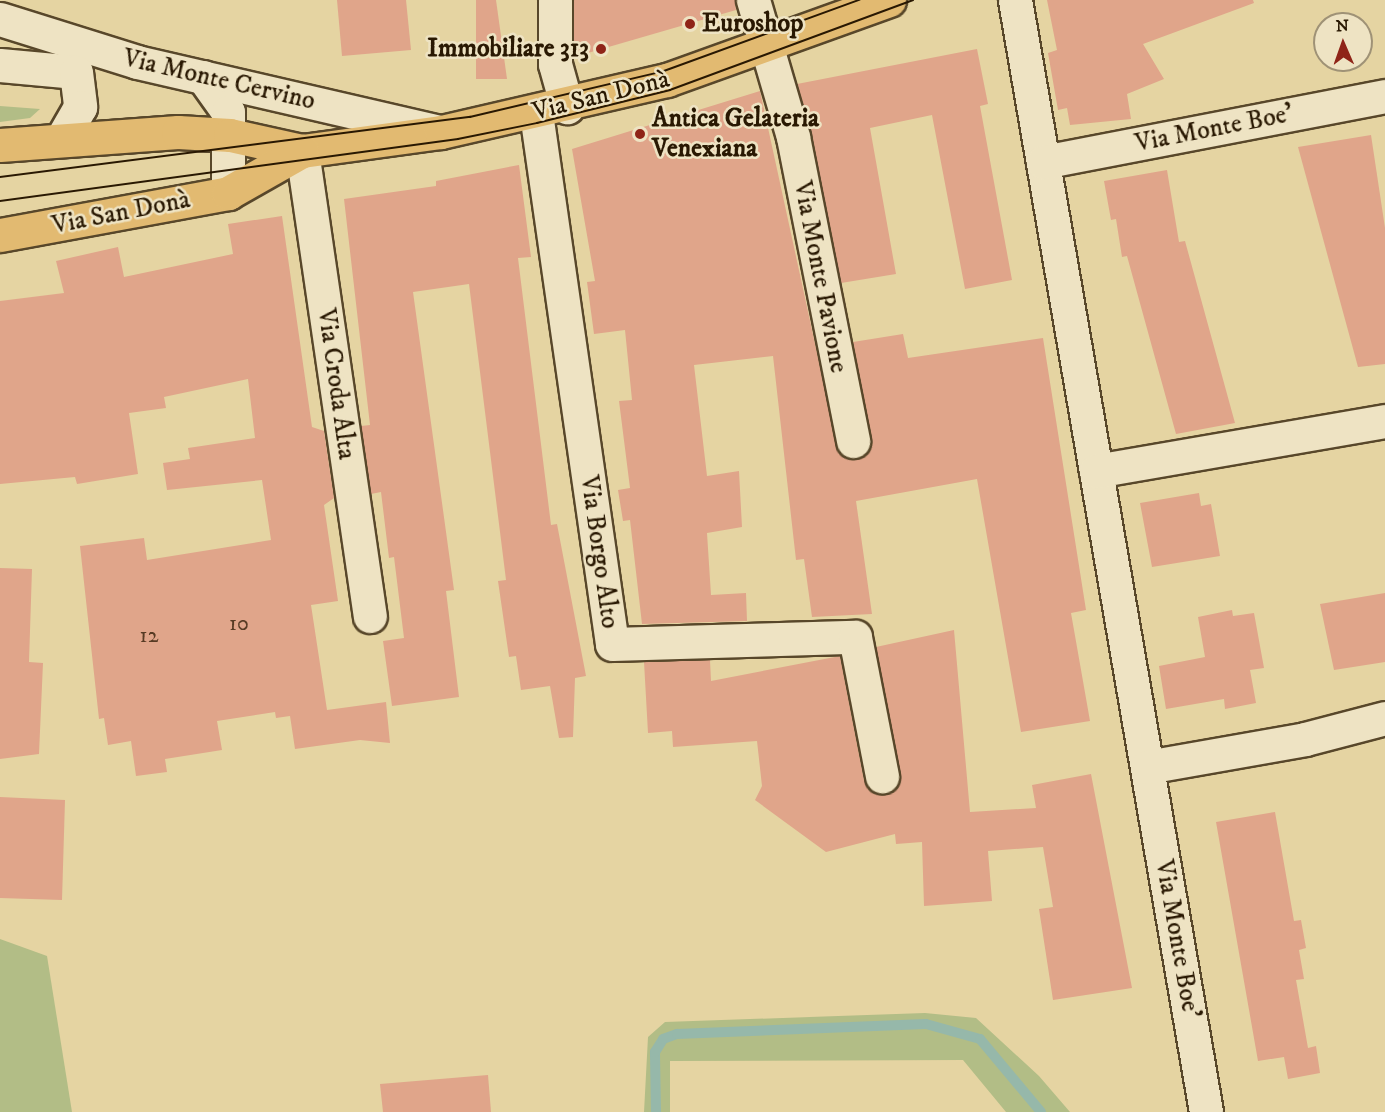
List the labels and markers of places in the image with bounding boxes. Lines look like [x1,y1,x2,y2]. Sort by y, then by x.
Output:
place label: Euroshop [702,8,803,40]
marker: Euroshop [683,17,697,31]
place label: Immobiliare 313 [427,33,589,65]
marker: Immobiliare 313 [594,42,608,56]
place label: Antica Gelateria Venexiana [652,103,819,164]
marker: Antica Gelateria Venexiana [633,127,647,141]

